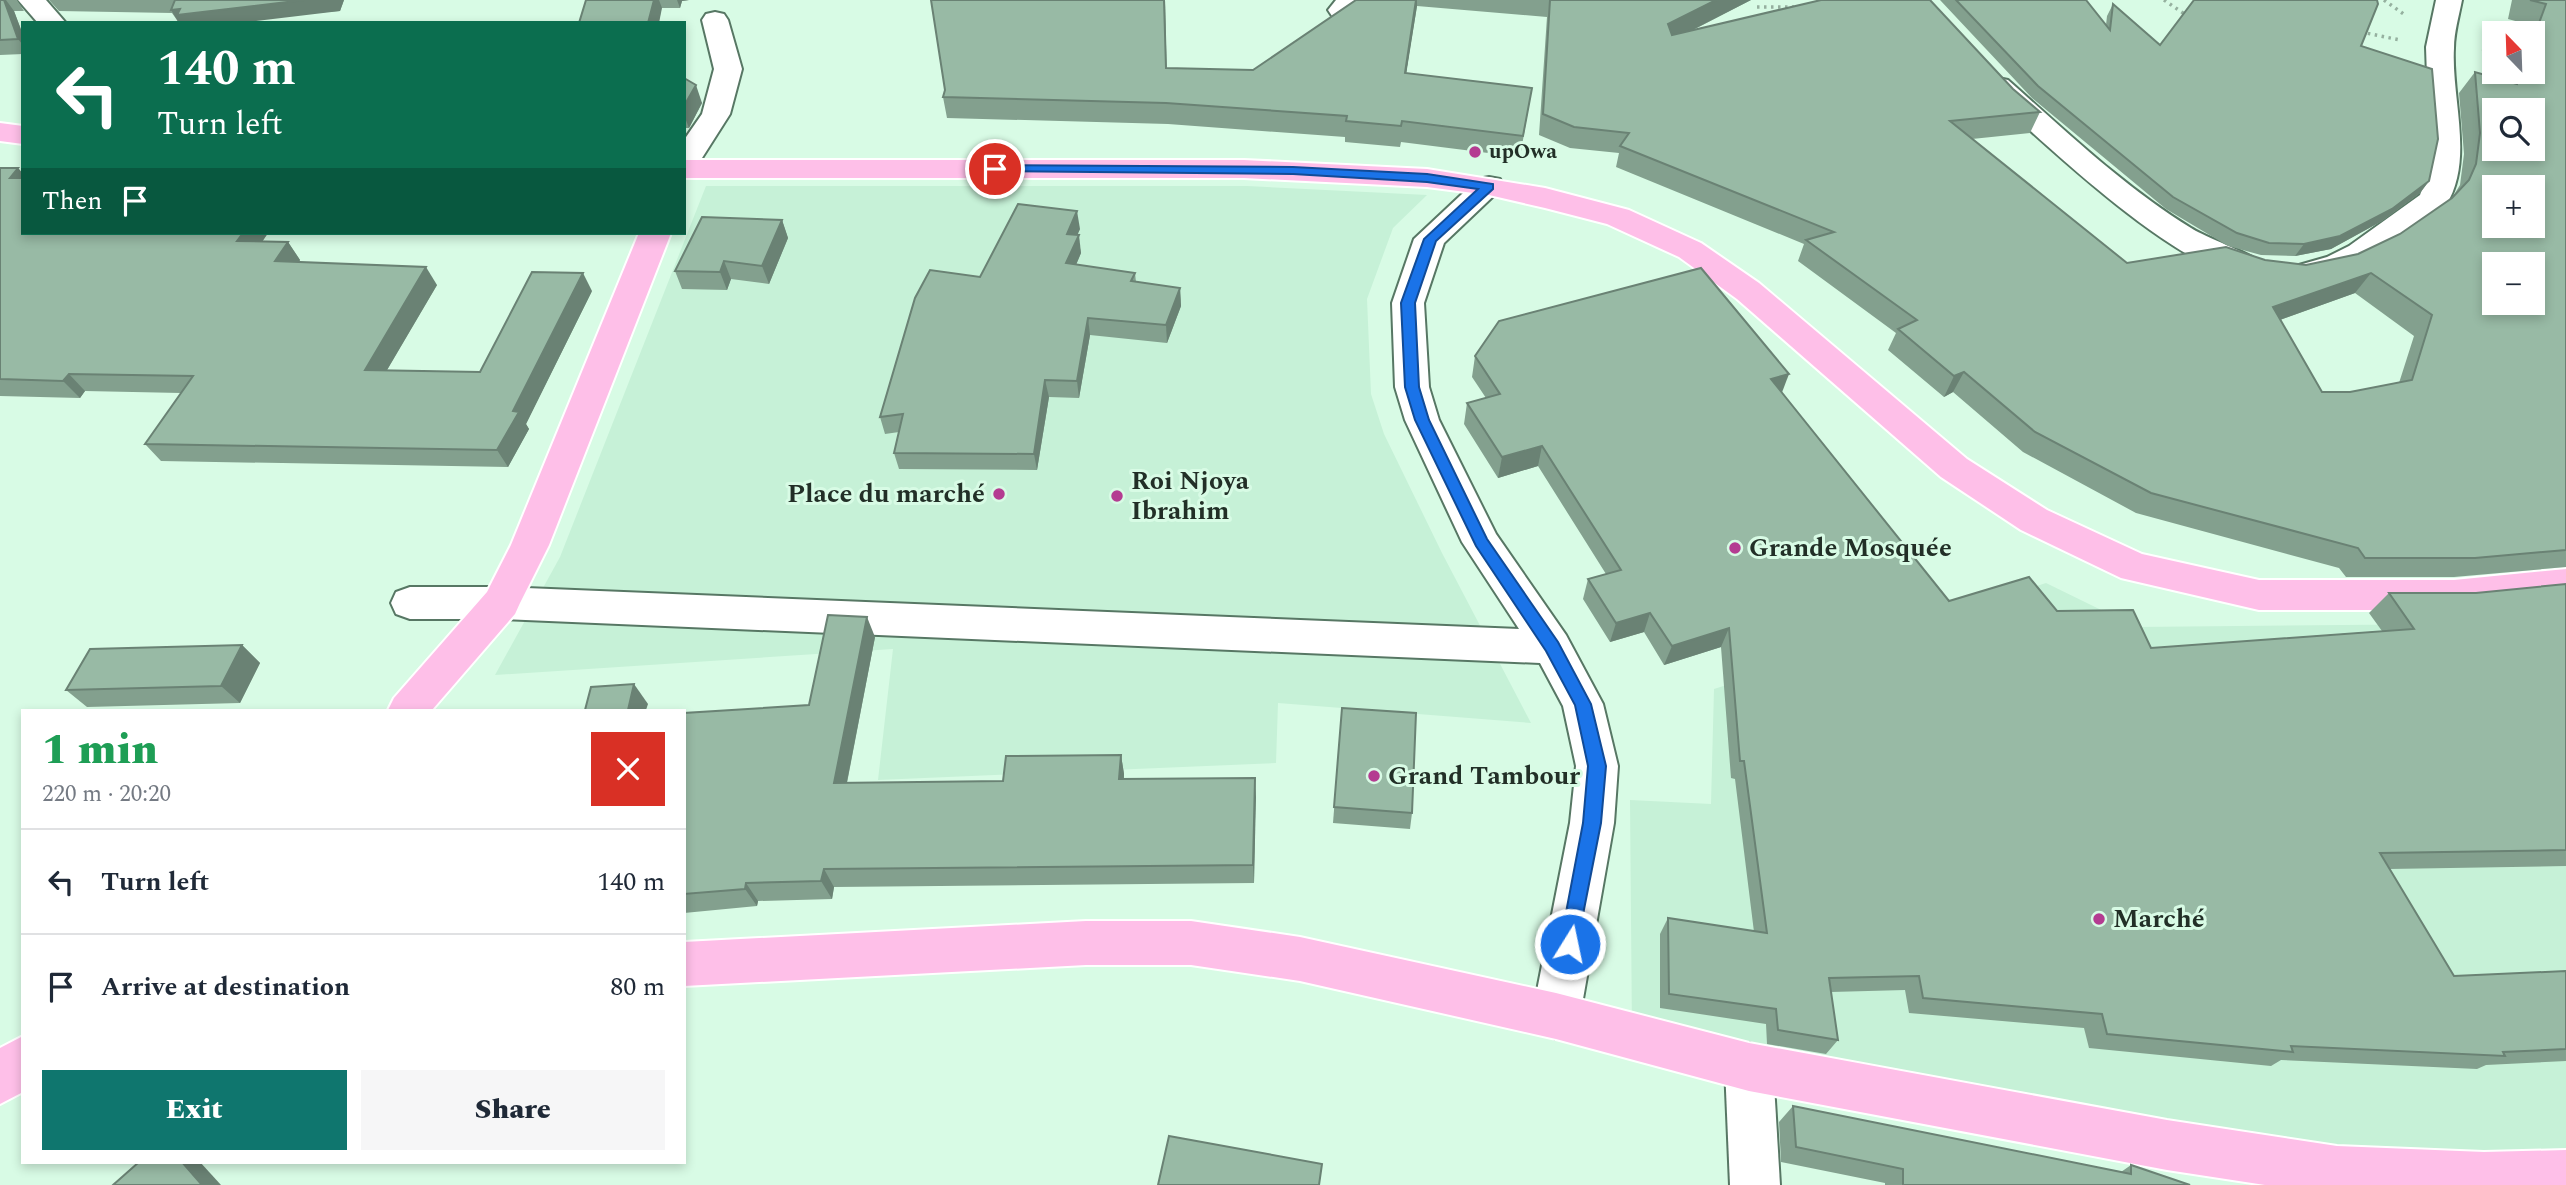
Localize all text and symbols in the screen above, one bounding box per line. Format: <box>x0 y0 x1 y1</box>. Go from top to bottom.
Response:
north arrow <box>2482 21 2544 84</box>
map controls <box>2482 21 2545 315</box>
text: 140 m <box>157 32 296 107</box>
icon: left <box>42 49 133 140</box>
button: search <box>2482 98 2545 161</box>
text: Turn left <box>157 100 283 149</box>
place label: upOwa <box>1489 136 1557 168</box>
pin <box>965 139 1025 199</box>
marker: upOwa <box>1467 144 1483 160</box>
icon: arrive <box>976 150 1014 188</box>
button: + <box>2482 175 2545 238</box>
text: Then <box>42 181 102 221</box>
icon: arrive <box>116 182 154 220</box>
button: − <box>2482 252 2545 315</box>
place label: Roi Njoya Ibrahim <box>1131 461 1250 531</box>
place label: Place du marché <box>787 474 985 514</box>
marker: Place du marché <box>991 486 1007 502</box>
marker: Roi Njoya Ibrahim <box>1109 488 1125 504</box>
place label: Grande Mosquée <box>1749 528 1952 568</box>
marker: Grande Mosquée <box>1727 540 1743 556</box>
text: 1 min <box>42 719 158 782</box>
button: close <box>591 732 665 806</box>
place label: Grand Tambour <box>1388 756 1581 796</box>
marker: Grand Tambour <box>1366 768 1382 784</box>
text: 220 m · 20:20 <box>42 777 171 812</box>
text: Turn left <box>101 862 209 902</box>
text: 140 m <box>597 862 665 902</box>
icon: left <box>42 863 80 901</box>
place label: Marché <box>2113 899 2205 939</box>
position arrow <box>1533 907 1607 981</box>
marker: Marché <box>2091 911 2107 927</box>
text: Arrive at destination <box>101 967 350 1007</box>
text: 80 m <box>610 967 665 1007</box>
icon: arrive <box>42 968 80 1006</box>
button: Exit <box>42 1070 347 1150</box>
button: Share <box>361 1070 665 1150</box>

